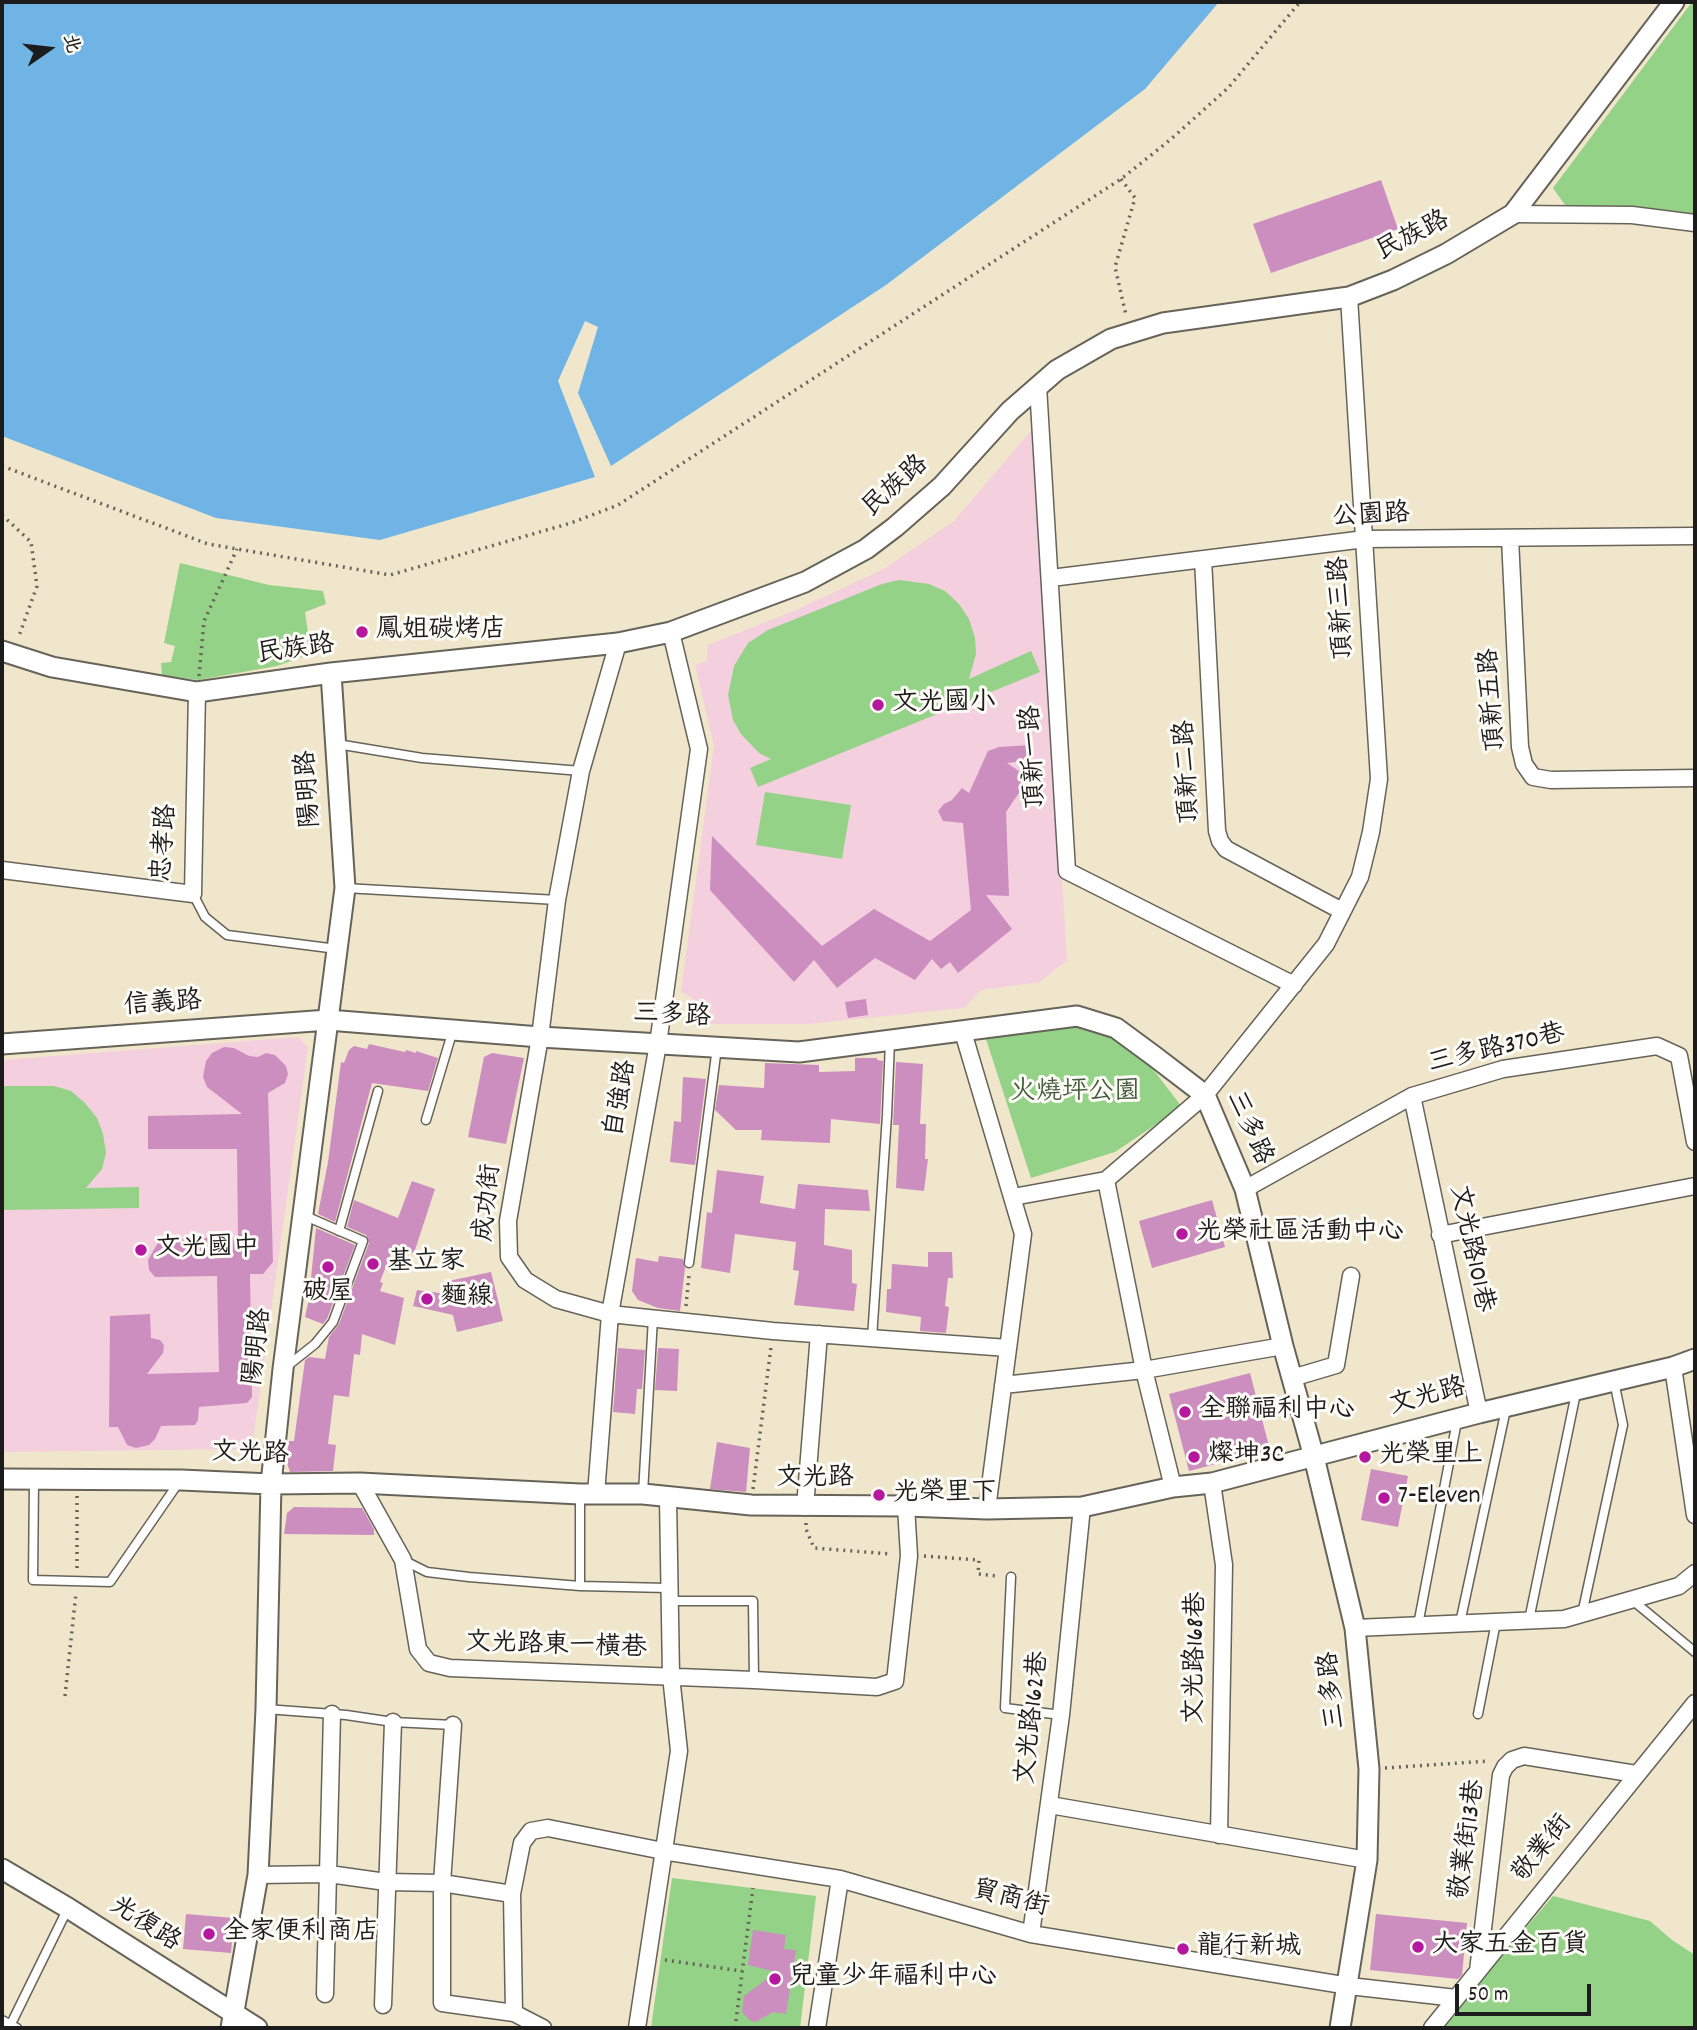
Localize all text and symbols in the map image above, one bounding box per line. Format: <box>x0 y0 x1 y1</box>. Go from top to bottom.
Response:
north arrow <box>14 14 84 84</box>
text: 北 <box>54 31 85 56</box>
street label: 民族路 <box>1372 206 1456 270</box>
street label: 民族路 <box>858 450 936 526</box>
street label: 公園路 <box>1331 500 1411 536</box>
street label: 頂新三路 <box>1326 555 1362 661</box>
place label: 鳳姐碳烤店 <box>376 616 506 648</box>
marker: 鳳姐碳烤店 <box>354 624 370 640</box>
street label: 民族路 <box>255 631 337 673</box>
street label: 頂新五路 <box>1476 647 1514 753</box>
place label: 文光國小 <box>892 689 996 721</box>
marker: 文光國小 <box>870 697 886 713</box>
street label: 頂新一路 <box>1018 704 1054 810</box>
street label: 頂新二路 <box>1172 719 1208 825</box>
street label: 陽明路 <box>293 749 329 829</box>
street label: 忠孝路 <box>149 803 185 883</box>
street label: 信義路 <box>123 988 203 1024</box>
street label: 三多路 <box>632 1000 712 1036</box>
street label: 三多路370巷 <box>1425 1020 1569 1082</box>
street label: 自強路 <box>601 1058 645 1140</box>
park label: 火燒坪公園 <box>1010 1078 1140 1110</box>
street label: 三多路 <box>1217 1087 1277 1171</box>
street label: 成功街 <box>470 1163 510 1243</box>
street label: 文光路101巷 <box>1440 1182 1498 1316</box>
place label: 光榮社區活動中心 <box>1196 1218 1404 1250</box>
marker: 光榮社區活動中心 <box>1174 1226 1190 1242</box>
place label: 文光國中 <box>155 1234 259 1266</box>
marker: 文光國中 <box>133 1242 149 1258</box>
place label: 基立家 <box>387 1248 465 1280</box>
marker: 基立家 <box>365 1256 381 1272</box>
marker: 破屋 <box>320 1259 336 1275</box>
place label: 破屋 <box>302 1278 354 1310</box>
place label: 麵線 <box>441 1283 493 1315</box>
marker: 麵線 <box>419 1291 435 1307</box>
street label: 陽明路 <box>240 1306 280 1388</box>
street label: 文光路 <box>1386 1374 1470 1424</box>
place label: 全聯福利中心 <box>1199 1396 1355 1428</box>
marker: 全聯福利中心 <box>1177 1404 1193 1420</box>
street label: 文光路 <box>210 1439 290 1473</box>
place label: 燦坤3C <box>1208 1441 1284 1473</box>
place label: 光榮里上 <box>1379 1441 1483 1473</box>
marker: 燦坤3C <box>1186 1449 1202 1465</box>
marker: 光榮里上 <box>1357 1449 1373 1465</box>
street label: 文光路 <box>776 1464 854 1496</box>
place label: 光榮里下 <box>893 1479 997 1511</box>
place label: 7-Eleven <box>1398 1482 1481 1514</box>
marker: 光榮里下 <box>871 1487 887 1503</box>
marker: 7-Eleven <box>1376 1490 1392 1506</box>
street label: 文光路168巷 <box>1181 1591 1215 1725</box>
street label: 文光路東一橫巷 <box>465 1629 647 1667</box>
street label: 文光路162巷 <box>1012 1650 1058 1786</box>
street label: 三多路 <box>1315 1650 1355 1730</box>
street label: 敬業街13巷 <box>1446 1778 1494 1902</box>
street label: 敬業街 <box>1507 1810 1581 1890</box>
street label: 貿商街 <box>968 1876 1052 1926</box>
street label: 光復路 <box>103 1892 185 1960</box>
place label: 全家便利商店 <box>223 1918 379 1950</box>
marker: 全家便利商店 <box>201 1926 217 1942</box>
place label: 大家五金百貨 <box>1432 1931 1588 1963</box>
place label: 龍行新城 <box>1197 1933 1301 1965</box>
marker: 大家五金百貨 <box>1410 1939 1426 1955</box>
marker: 龍行新城 <box>1175 1941 1191 1957</box>
place label: 兒童少年福利中心 <box>789 1963 997 1995</box>
scale bar <box>1459 1970 1596 2014</box>
marker: 兒童少年福利中心 <box>767 1971 783 1987</box>
text: 50 m <box>1468 1981 1508 2011</box>

